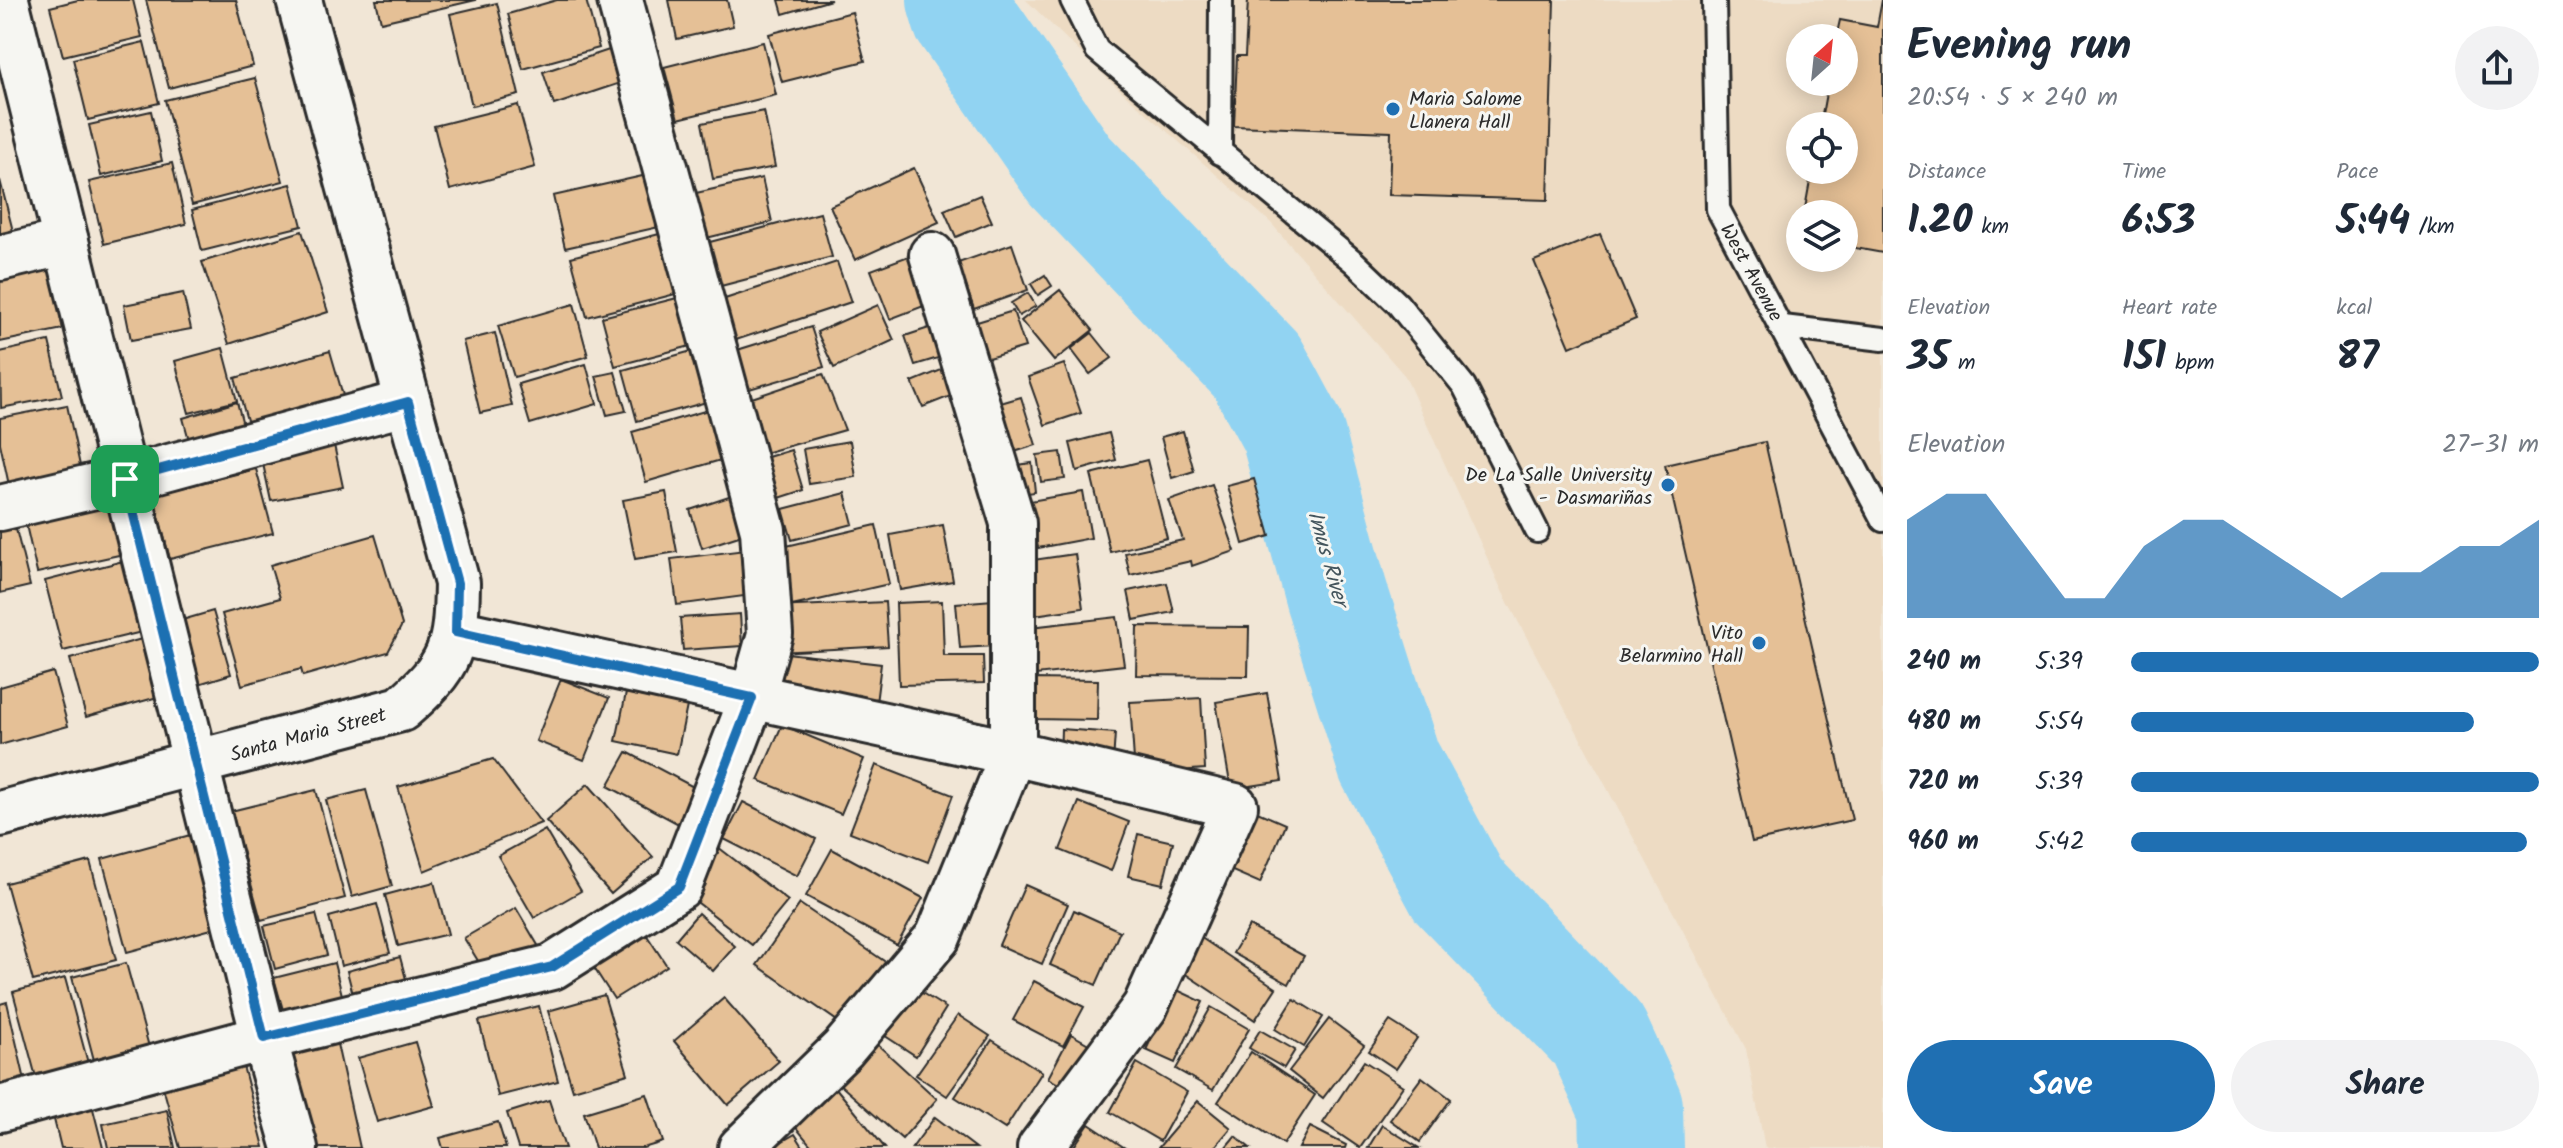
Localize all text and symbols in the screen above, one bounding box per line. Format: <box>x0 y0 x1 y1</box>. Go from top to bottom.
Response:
text: Evening run <box>1907 12 2131 82</box>
north arrow <box>1786 24 1858 96</box>
map controls <box>1786 24 1858 272</box>
button: share <box>2455 26 2539 110</box>
text: 20:54 · 5 × 240 m <box>1907 77 2118 119</box>
place label: Maria Salome Llanera Hall <box>1409 84 1522 139</box>
marker: Maria Salome Llanera Hall <box>1384 100 1402 118</box>
button: locate <box>1786 112 1858 184</box>
text: Distance <box>1907 155 1986 190</box>
text: Time <box>2122 155 2166 190</box>
text: Pace <box>2336 155 2378 190</box>
text: 1.20 <box>1907 190 1972 254</box>
text: 6:53 <box>2122 190 2195 254</box>
text: 5:44 <box>2336 190 2410 254</box>
button: layers <box>1786 200 1858 272</box>
text: km <box>1972 210 2009 245</box>
text: /km <box>2410 210 2454 245</box>
street label: West Avenue <box>1710 218 1790 328</box>
text: Elevation <box>1907 291 1990 326</box>
text: Heart rate <box>2122 291 2217 326</box>
text: kcal <box>2336 291 2372 326</box>
text: 35 <box>1907 326 1949 390</box>
text: 151 <box>2122 326 2166 390</box>
text: 87 <box>2336 326 2379 390</box>
text: m <box>1949 346 1975 381</box>
text: bpm <box>2166 346 2214 381</box>
text: Elevation <box>1907 424 2005 466</box>
text: 27–31 m <box>2442 424 2539 466</box>
pin <box>91 445 159 513</box>
icon: arrive <box>103 457 147 501</box>
place label: De La Salle University - Dasmariñas <box>1465 460 1653 515</box>
marker: De La Salle University - Dasmariñas <box>1659 476 1677 494</box>
water label: Imus River <box>1296 507 1358 615</box>
place label: Vito Belarmino Hall <box>1619 618 1743 673</box>
marker: Vito Belarmino Hall <box>1750 634 1768 652</box>
text: 240 m <box>1907 641 1981 683</box>
text: 5:39 <box>2035 641 2083 683</box>
street label: Santa Maria Street <box>227 700 390 772</box>
text: 480 m <box>1907 701 1981 743</box>
text: 5:54 <box>2035 701 2084 743</box>
text: 720 m <box>1907 761 1979 803</box>
text: 5:39 <box>2035 761 2083 803</box>
text: 960 m <box>1907 821 1979 863</box>
text: 5:42 <box>2035 821 2085 863</box>
button: Save <box>1907 1040 2215 1132</box>
button: Share <box>2231 1040 2539 1132</box>

